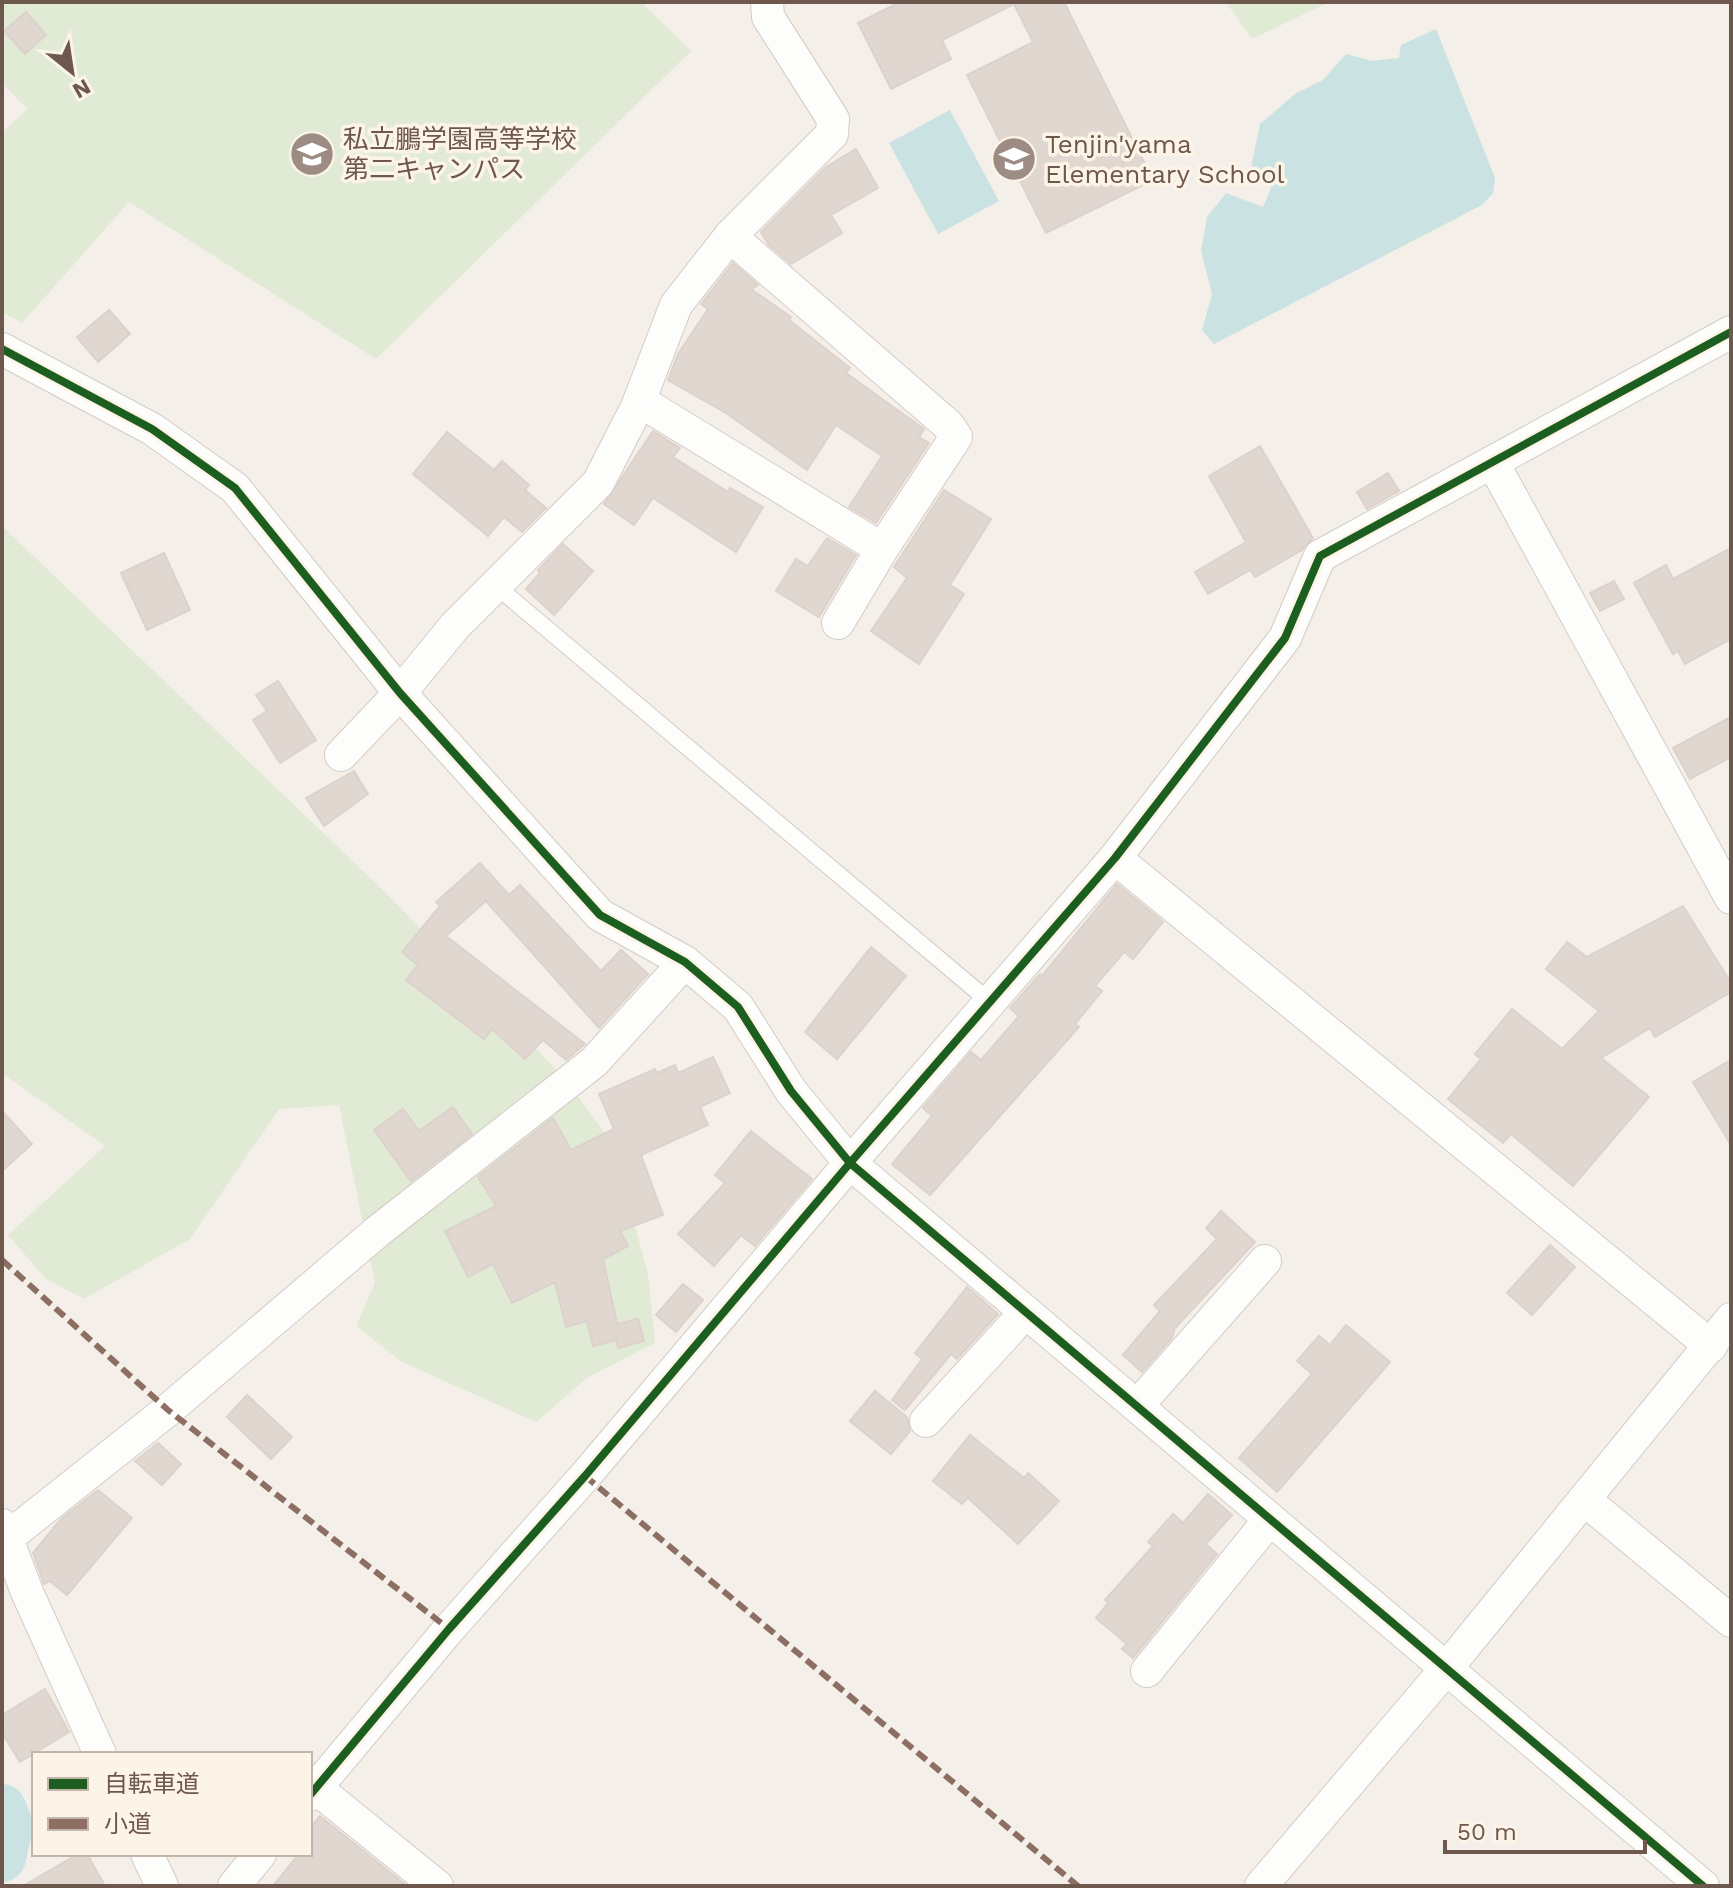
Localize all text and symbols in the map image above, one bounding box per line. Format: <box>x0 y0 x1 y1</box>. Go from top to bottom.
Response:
north arrow <box>32 32 112 112</box>
text: N <box>68 74 95 104</box>
place label: 私立鵬学園高等学校 第二キャンパス <box>343 124 577 184</box>
place label: Tenjin'yama Elementary School <box>1045 129 1285 189</box>
school or university icon: 私立鵬学園高等学校 第二キャンパス <box>288 130 336 178</box>
school or university icon: Tenjin'yama Elementary School <box>990 135 1038 183</box>
legend <box>32 1752 312 1856</box>
text: 自転車道 <box>104 1770 200 1798</box>
scale bar <box>1445 1804 1645 1854</box>
text: 小道 <box>104 1810 152 1838</box>
text: 50 m <box>1457 1818 1517 1846</box>

